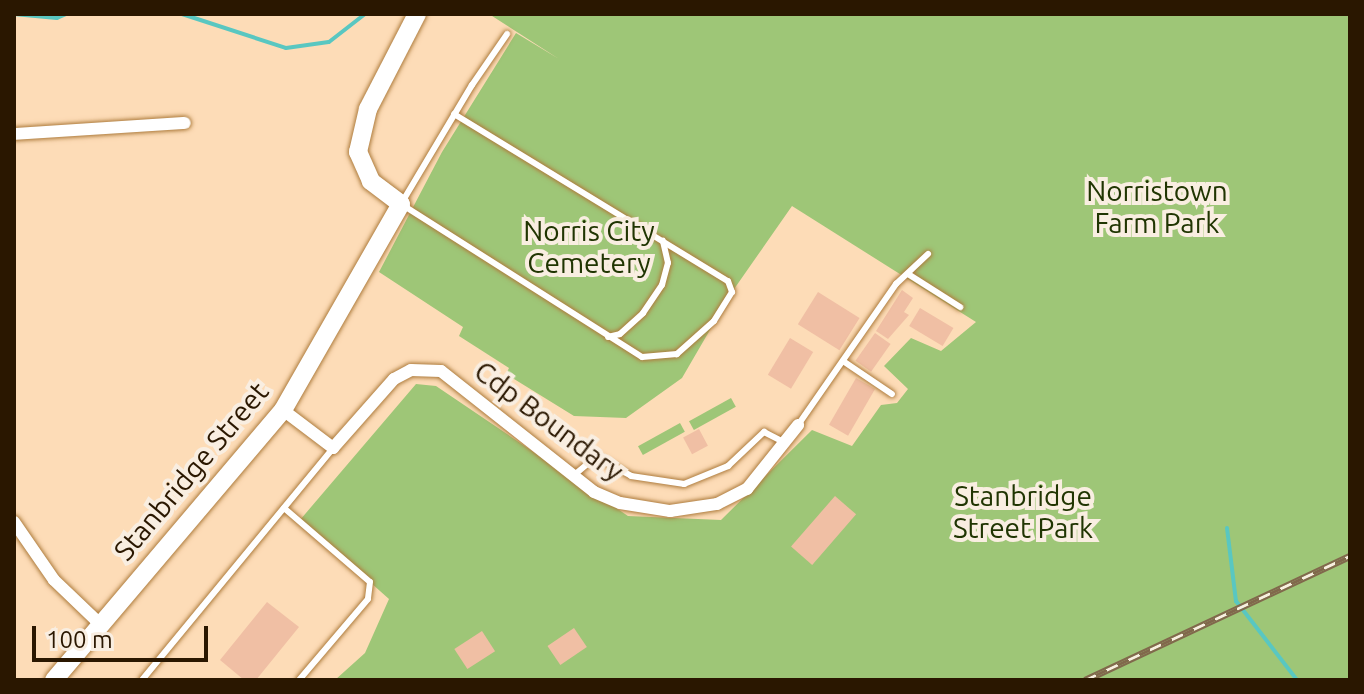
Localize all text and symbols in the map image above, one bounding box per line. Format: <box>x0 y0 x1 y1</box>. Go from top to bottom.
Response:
park label: Norristown Farm Park <box>1086 174 1228 240</box>
park label: Norris City Cemetery <box>523 214 655 280</box>
street label: Cdp Boundary <box>468 354 630 488</box>
street label: Stanbridge Street <box>107 375 275 567</box>
park label: Stanbridge Street Park <box>953 479 1093 545</box>
scale bar <box>36 610 212 660</box>
text: 100 m <box>46 626 113 653</box>

